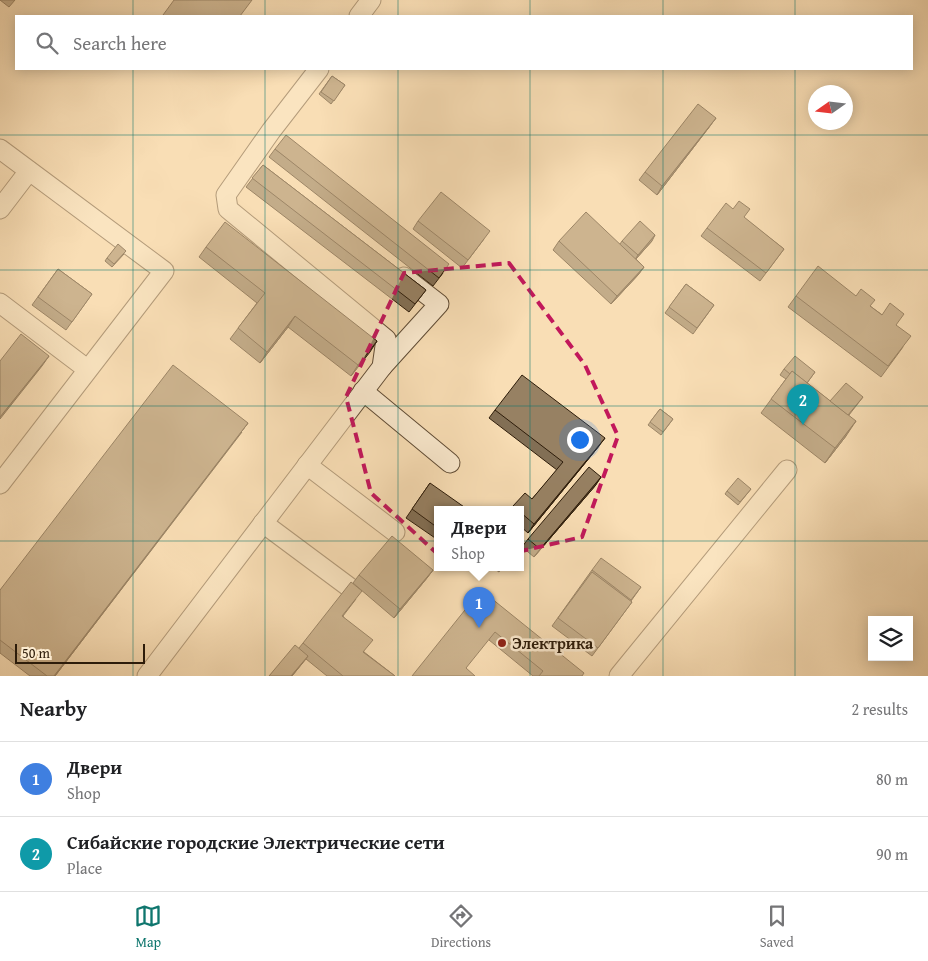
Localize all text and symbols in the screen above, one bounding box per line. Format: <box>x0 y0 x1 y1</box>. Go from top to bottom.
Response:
search box <box>15 15 913 70</box>
icon: search <box>33 29 61 57</box>
text: Search here <box>73 29 167 57</box>
north arrow <box>808 85 853 130</box>
pin: 2 <box>787 384 819 425</box>
your location <box>567 427 593 453</box>
popup <box>434 506 524 571</box>
text: Двери <box>451 513 507 541</box>
text: Shop <box>451 541 485 565</box>
pin: 1 <box>463 587 495 628</box>
map controls <box>868 616 913 661</box>
button: layers <box>868 616 913 661</box>
place label: Электрика <box>512 631 594 655</box>
marker: Электрика <box>496 637 508 649</box>
scale bar <box>15 641 145 664</box>
text: 50 m <box>22 643 50 663</box>
text: Nearby <box>20 693 87 724</box>
text: 2 results <box>851 697 908 721</box>
text: Двери <box>67 753 122 781</box>
text: 1 <box>32 767 40 791</box>
text: 80 m <box>876 767 908 791</box>
text: Shop <box>67 781 101 805</box>
text: Сибайские городские Электрические сети <box>67 828 445 856</box>
text: 2 <box>32 842 40 866</box>
text: 90 m <box>876 842 908 866</box>
text: Place <box>67 856 102 880</box>
tab: Map <box>134 902 162 952</box>
tab: Directions <box>431 902 491 952</box>
tab: Saved <box>760 902 794 952</box>

